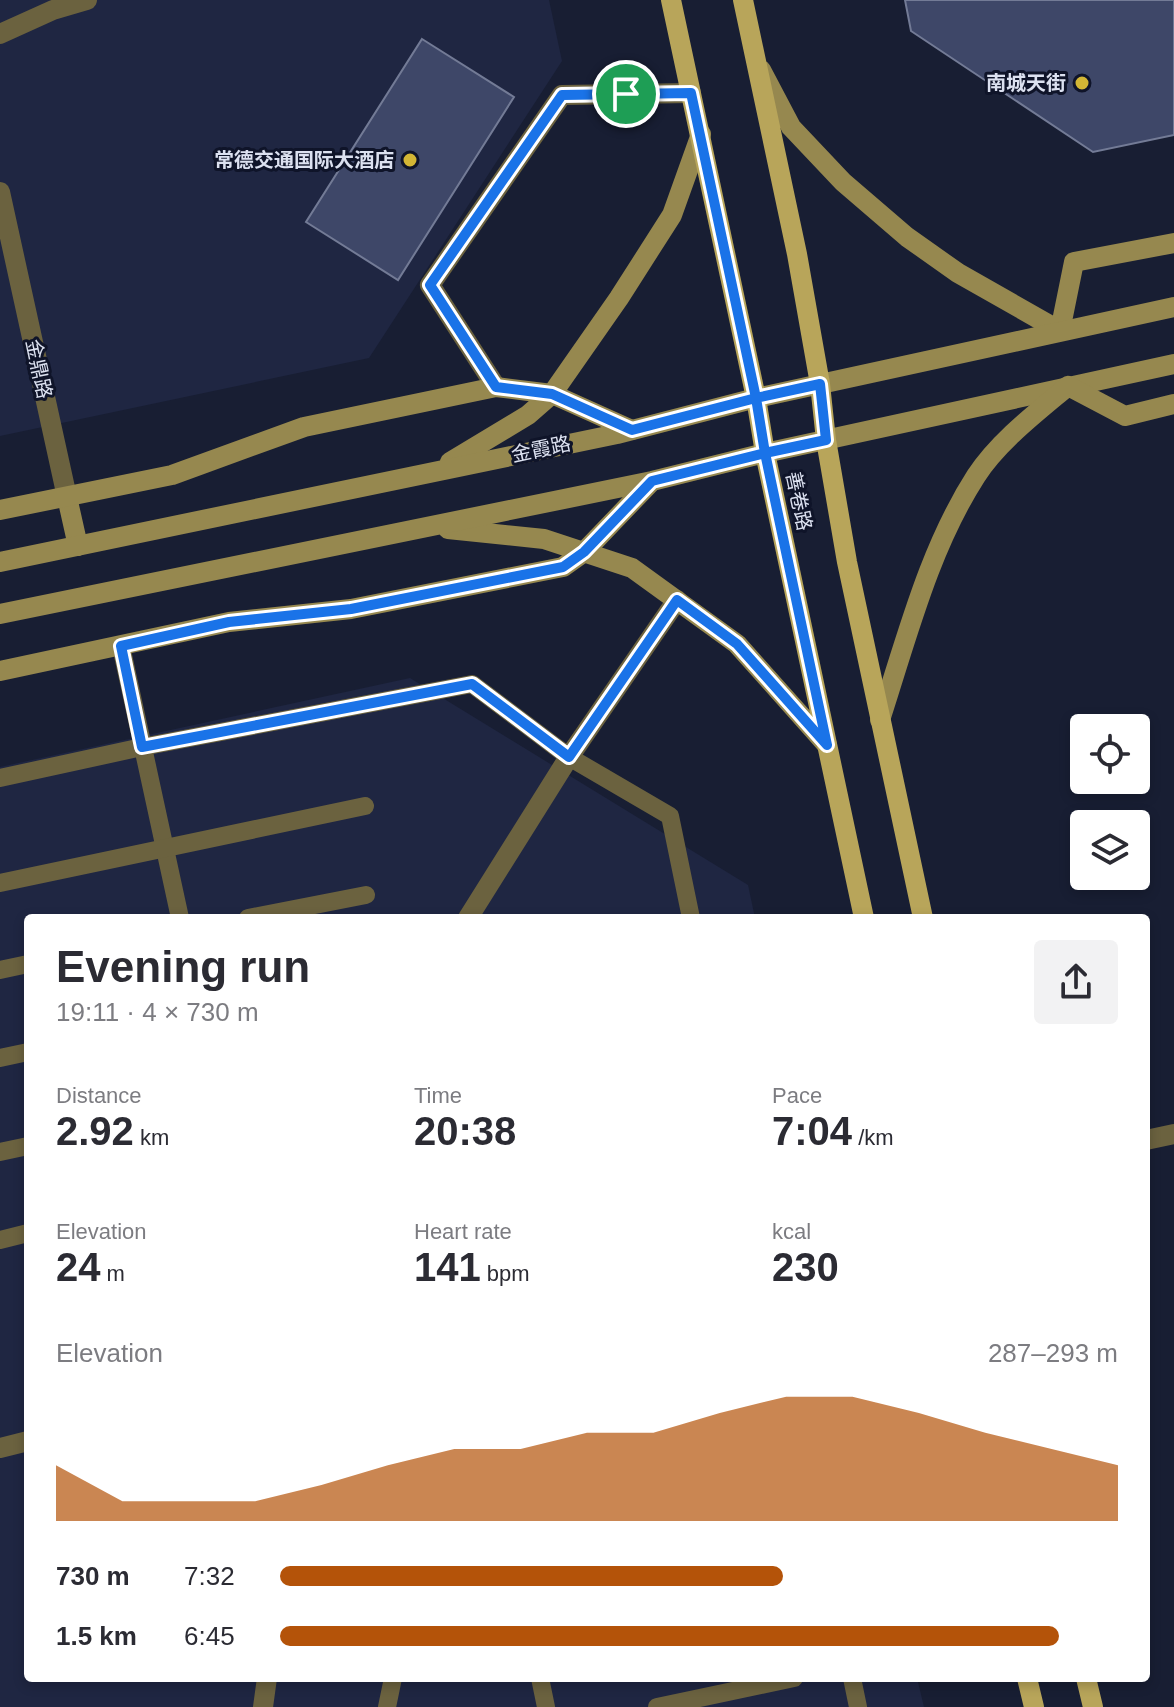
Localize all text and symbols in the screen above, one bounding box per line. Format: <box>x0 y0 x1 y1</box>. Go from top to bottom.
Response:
pin <box>592 60 660 128</box>
icon: arrive <box>604 72 648 116</box>
place label: 南城天街 <box>986 72 1066 94</box>
marker: 南城天街 <box>1073 74 1091 92</box>
place label: 常德交通国际大酒店 <box>214 149 394 171</box>
marker: 常德交通国际大酒店 <box>401 151 419 169</box>
street label: 金鼎路 <box>22 337 56 401</box>
street label: 金霞路 <box>509 432 573 466</box>
street label: 善卷路 <box>782 469 816 533</box>
map controls <box>1070 714 1150 890</box>
button: locate <box>1070 714 1150 794</box>
button: layers <box>1070 810 1150 890</box>
button: share <box>1034 940 1118 1024</box>
text: Evening run <box>56 942 310 991</box>
text: 19:11 · 4 × 730 m <box>56 997 259 1027</box>
text: Distance <box>56 1083 142 1108</box>
text: Time <box>414 1083 462 1108</box>
text: Pace <box>772 1083 822 1108</box>
text: 2.92 <box>56 1109 134 1153</box>
text: 20:38 <box>414 1109 516 1153</box>
text: 7:04 <box>772 1109 852 1153</box>
text: km <box>134 1125 169 1150</box>
text: /km <box>852 1125 894 1150</box>
text: Elevation <box>56 1219 147 1244</box>
text: Heart rate <box>414 1219 512 1244</box>
text: kcal <box>772 1219 811 1244</box>
text: 24 <box>56 1245 101 1289</box>
text: 141 <box>414 1245 481 1289</box>
text: 230 <box>772 1245 839 1289</box>
text: m <box>101 1261 125 1286</box>
text: bpm <box>481 1261 530 1286</box>
text: Elevation <box>56 1338 163 1368</box>
text: 287–293 m <box>988 1338 1118 1368</box>
text: 730 m <box>56 1561 130 1591</box>
text: 7:32 <box>184 1561 235 1591</box>
text: 1.5 km <box>56 1621 137 1651</box>
text: 6:45 <box>184 1621 235 1651</box>

